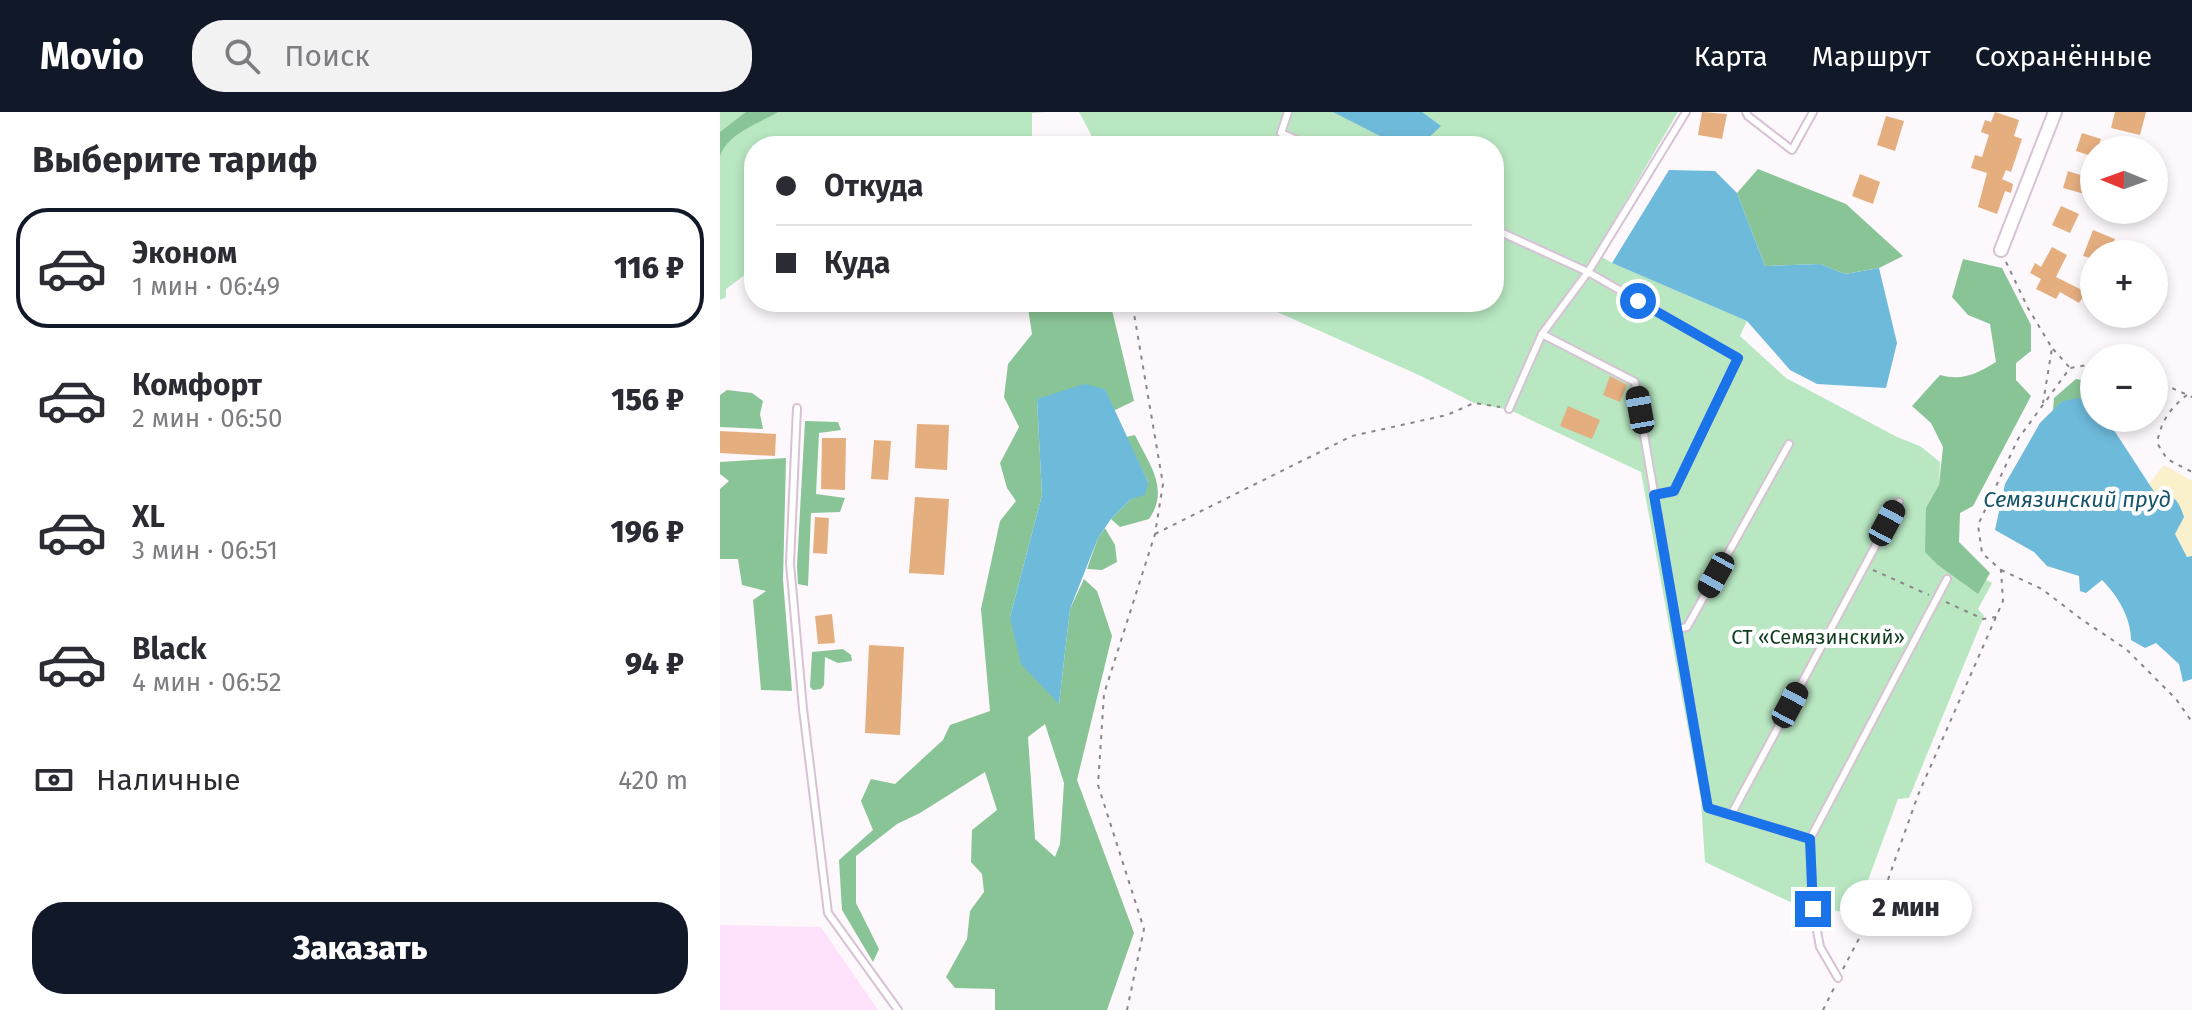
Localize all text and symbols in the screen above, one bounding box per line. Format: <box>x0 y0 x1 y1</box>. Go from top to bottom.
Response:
search box <box>192 20 752 92</box>
text: Movio <box>40 33 144 79</box>
icon: search <box>220 34 264 78</box>
text: Поиск <box>284 38 370 74</box>
text: Карта <box>1694 40 1768 73</box>
text: Маршрут <box>1812 40 1931 73</box>
text: Сохранённые <box>1975 40 2152 73</box>
north arrow <box>2080 136 2168 224</box>
map controls <box>2080 136 2168 432</box>
text: Выберите тариф <box>32 138 318 182</box>
text: Откуда <box>824 168 923 204</box>
icon: car <box>36 232 108 304</box>
text: Эконом <box>132 235 237 271</box>
button: + <box>2080 240 2168 328</box>
text: Куда <box>824 245 890 281</box>
text: 116 ₽ <box>614 250 684 286</box>
text: 1 мин · 06:49 <box>132 271 280 302</box>
route start <box>1620 283 1656 319</box>
button: − <box>2080 344 2168 432</box>
icon: car <box>36 364 108 436</box>
text: Комфорт <box>132 367 262 403</box>
text: 156 ₽ <box>611 382 684 418</box>
car <box>1624 384 1656 436</box>
text: 2 мин · 06:50 <box>132 403 283 434</box>
water label: Семязинский пруд <box>1983 486 2171 513</box>
icon: car <box>36 496 108 568</box>
car <box>1865 496 1909 550</box>
text: XL <box>132 499 165 535</box>
text: 196 ₽ <box>610 514 684 550</box>
text: 3 мин · 06:51 <box>132 535 278 566</box>
car <box>1694 548 1738 602</box>
park label: СТ «Семязинский» <box>1731 625 1905 649</box>
icon: car <box>36 628 108 700</box>
text: Black <box>132 631 207 667</box>
text: 94 ₽ <box>625 646 684 682</box>
text: 4 мин · 06:52 <box>132 667 282 698</box>
car <box>1768 678 1812 732</box>
icon: cash <box>32 758 76 802</box>
text: Наличные <box>96 762 241 798</box>
text: 420 m <box>618 765 688 796</box>
callout: 2 мин <box>1841 881 1973 937</box>
route end <box>1795 891 1831 927</box>
text: 2 мин <box>1872 892 1940 923</box>
button: Заказать <box>32 902 688 994</box>

